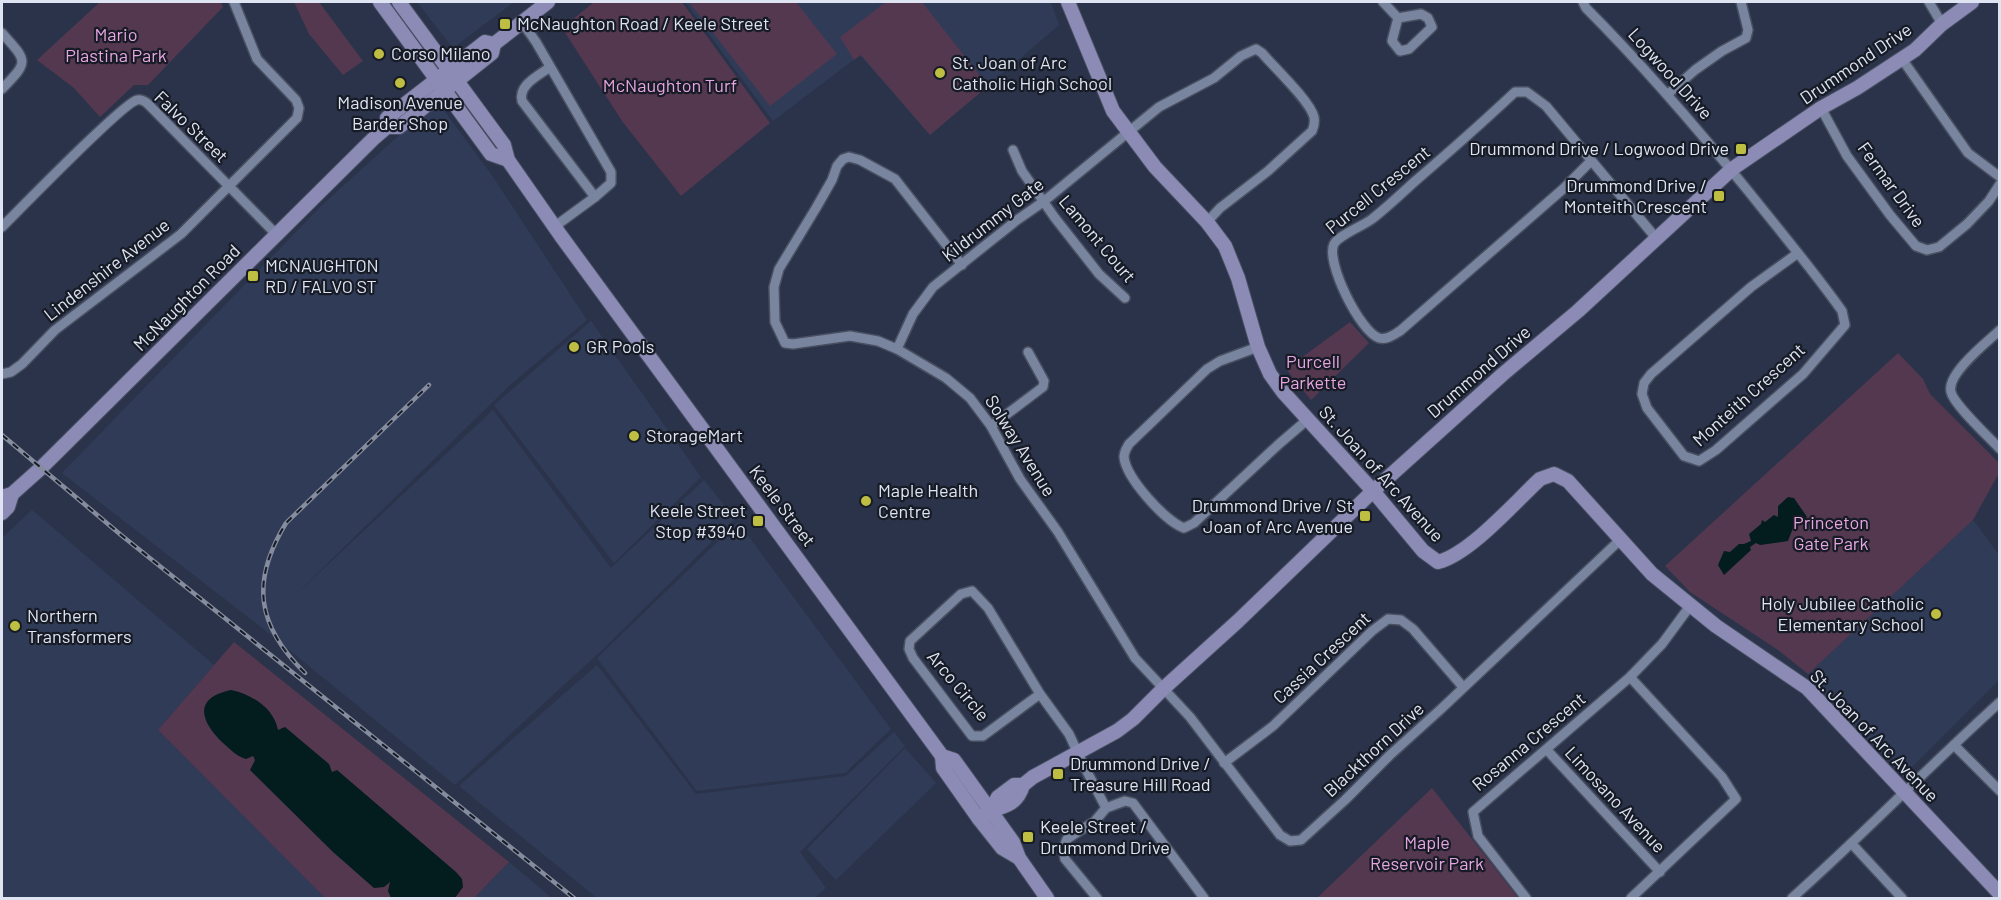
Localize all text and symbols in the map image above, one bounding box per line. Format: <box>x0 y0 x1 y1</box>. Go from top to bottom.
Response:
place label: McNaughton Road / Keele Street <box>517 12 770 34</box>
marker: McNaughton Road / Keele Street <box>498 17 512 31</box>
street label: Drummond Drive <box>1795 18 1915 109</box>
park label: Mario Plastina Park <box>65 23 167 66</box>
street label: Logwood Drive <box>1624 23 1718 124</box>
place label: Corso Milano <box>391 42 490 64</box>
marker: Corso Milano <box>372 47 386 61</box>
place label: St. Joan of Arc Catholic High School <box>952 51 1112 94</box>
marker: St. Joan of Arc Catholic High School <box>933 66 947 80</box>
park label: McNaughton Turf <box>603 74 737 96</box>
marker: Madison Avenue Barder Shop <box>393 76 407 90</box>
street label: Falvo Street <box>150 86 233 167</box>
place label: Madison Avenue Barder Shop <box>337 91 463 134</box>
place label: Drummond Drive / Logwood Drive <box>1469 137 1729 159</box>
street label: Fermar Drive <box>1854 137 1930 231</box>
street label: Purcell Crescent <box>1321 140 1434 238</box>
marker: Drummond Drive / Logwood Drive <box>1734 142 1748 156</box>
street label: Kildrummy Gate <box>937 173 1048 266</box>
place label: Drummond Drive / Monteith Crescent <box>1564 174 1707 217</box>
marker: Drummond Drive / Monteith Crescent <box>1712 189 1726 203</box>
street label: Lamont Court <box>1055 190 1141 287</box>
street label: Lindenshire Avenue <box>39 213 174 325</box>
street label: McNaughton Road <box>128 239 244 355</box>
place label: MCNAUGHTON RD / FALVO ST <box>265 254 379 297</box>
marker: MCNAUGHTON RD / FALVO ST <box>246 269 260 283</box>
street label: Drummond Drive <box>1422 320 1535 422</box>
place label: GR Pools <box>586 335 654 357</box>
street label: Monteith Crescent <box>1688 338 1809 450</box>
marker: GR Pools <box>567 340 581 354</box>
park label: Purcell Parkette <box>1280 350 1346 393</box>
street label: Solway Avenue <box>981 391 1061 500</box>
street label: St. Joan of Arc Avenue <box>1315 401 1449 546</box>
place label: StorageMart <box>646 424 743 446</box>
marker: StorageMart <box>627 429 641 443</box>
street label: Keele Street <box>745 460 821 551</box>
place label: Maple Health Centre <box>878 479 978 522</box>
marker: Maple Health Centre <box>859 494 873 508</box>
place label: Drummond Drive / St Joan of Arc Avenue <box>1192 494 1353 537</box>
place label: Keele Street Stop #3940 <box>650 499 746 542</box>
marker: Drummond Drive / St Joan of Arc Avenue <box>1358 509 1372 523</box>
park label: Princeton Gate Park <box>1793 511 1869 554</box>
marker: Keele Street Stop #3940 <box>751 514 765 528</box>
place label: Holy Jubilee Catholic Elementary School <box>1761 592 1924 635</box>
place label: Northern Transformers <box>27 604 132 647</box>
street label: Cassia Crescent <box>1268 607 1375 708</box>
marker: Holy Jubilee Catholic Elementary School <box>1929 607 1943 621</box>
marker: Northern Transformers <box>8 619 22 633</box>
street label: Arco Circle <box>923 646 995 725</box>
street label: St. Joan of Arc Avenue <box>1806 664 1944 806</box>
street label: Rosanna Crescent <box>1467 687 1590 795</box>
street label: Blackthorn Drive <box>1319 697 1428 801</box>
street label: Limosano Avenue <box>1561 742 1671 857</box>
place label: Drummond Drive / Treasure Hill Road <box>1070 752 1211 795</box>
marker: Drummond Drive / Treasure Hill Road <box>1051 767 1065 781</box>
place label: Keele Street / Drummond Drive <box>1040 815 1170 858</box>
marker: Keele Street / Drummond Drive <box>1021 830 1035 844</box>
park label: Maple Reservoir Park <box>1370 831 1484 874</box>

